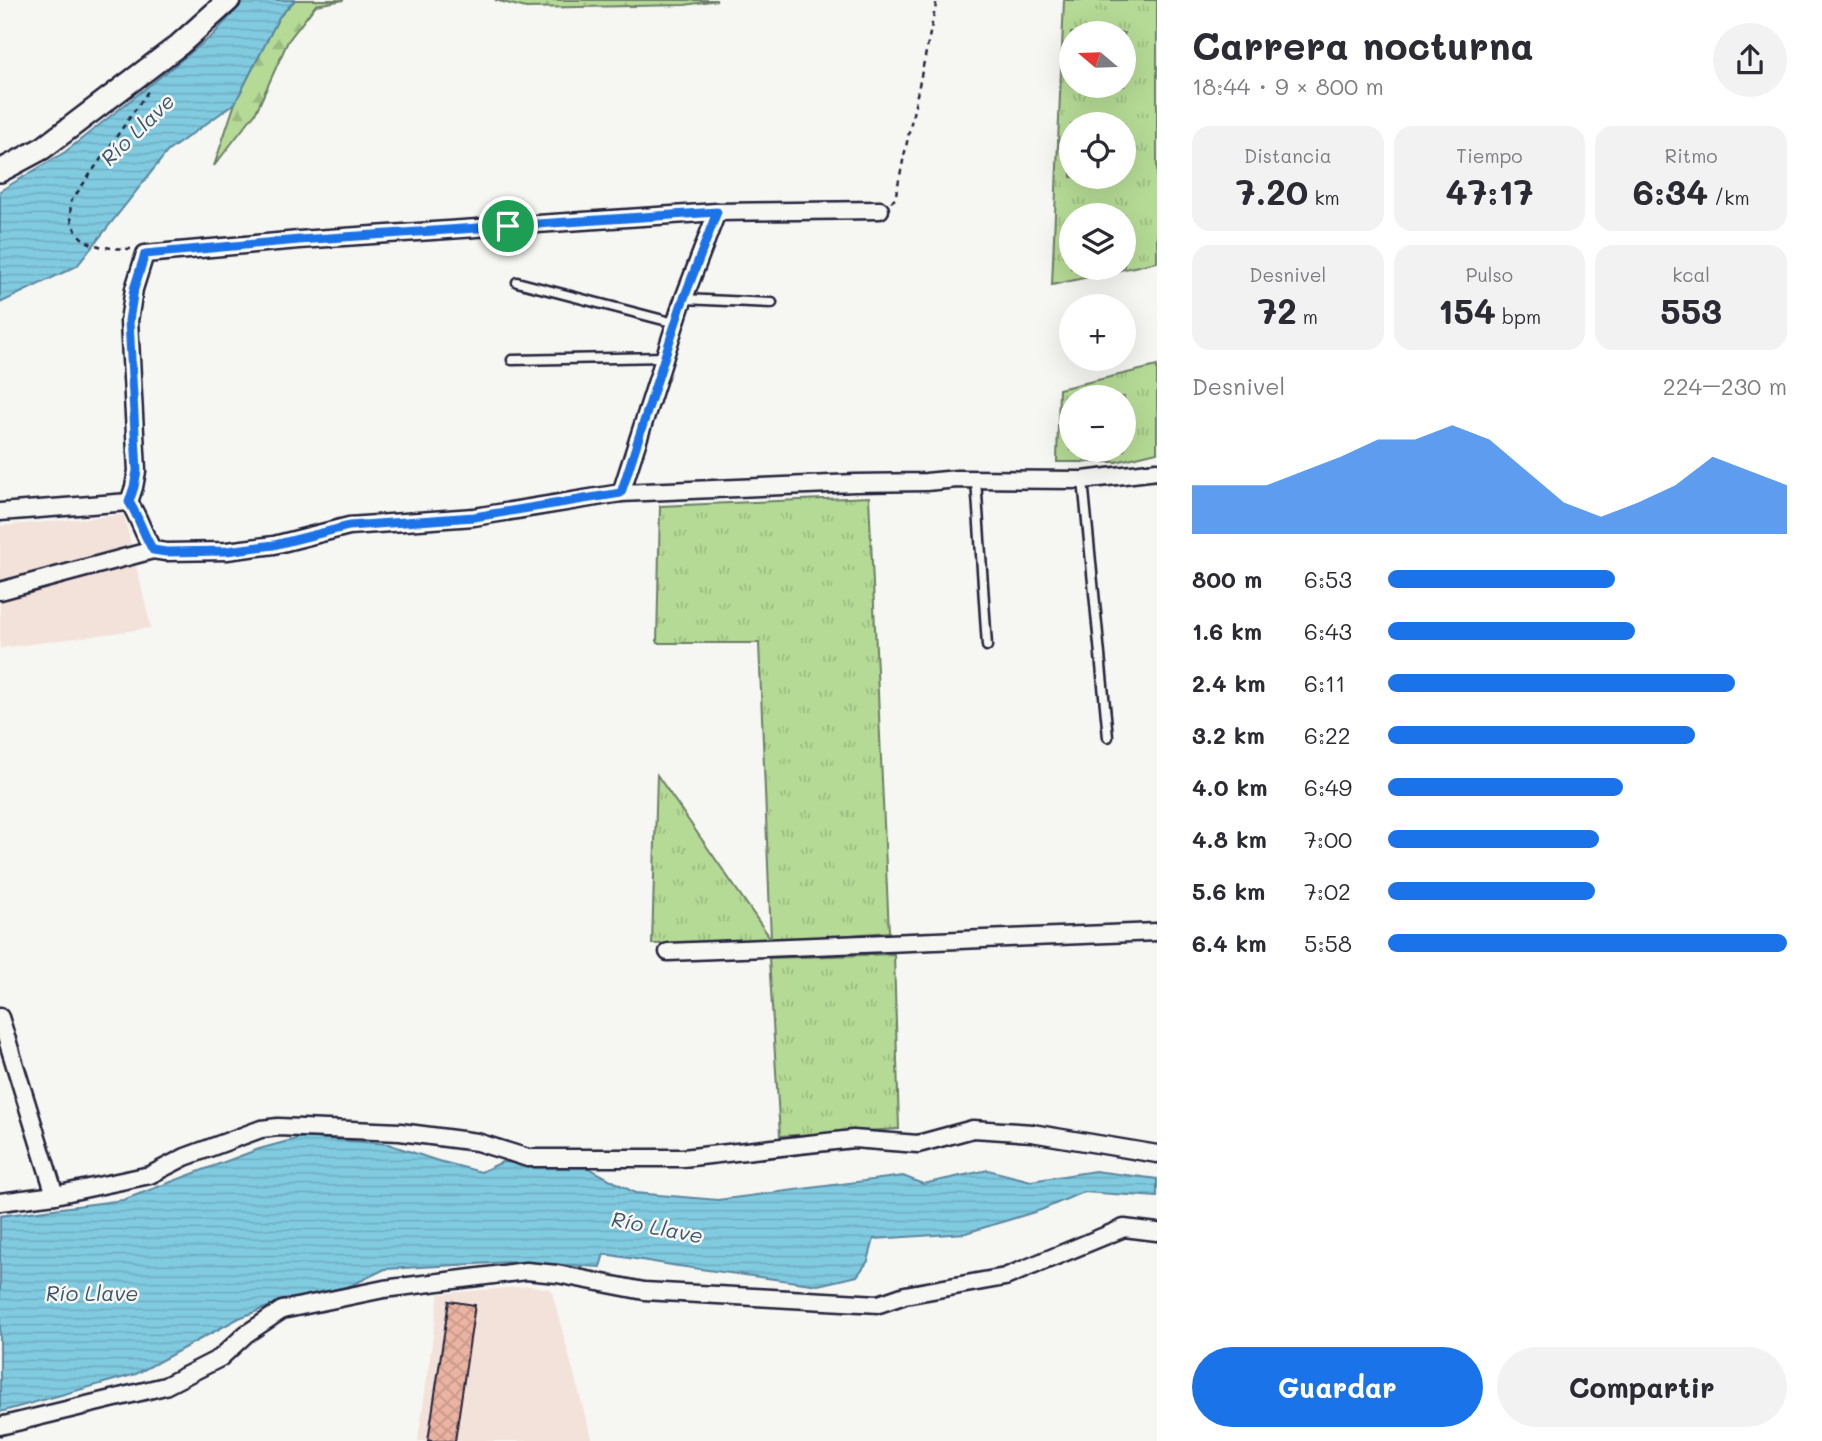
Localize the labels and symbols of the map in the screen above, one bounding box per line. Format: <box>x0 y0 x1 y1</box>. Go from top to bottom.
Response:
north arrow <box>1059 21 1136 98</box>
water label: Río Llave <box>94 87 180 171</box>
pin <box>478 196 538 256</box>
water label: Río Llave <box>609 1204 705 1249</box>
water label: Río Llave <box>46 1279 138 1306</box>

